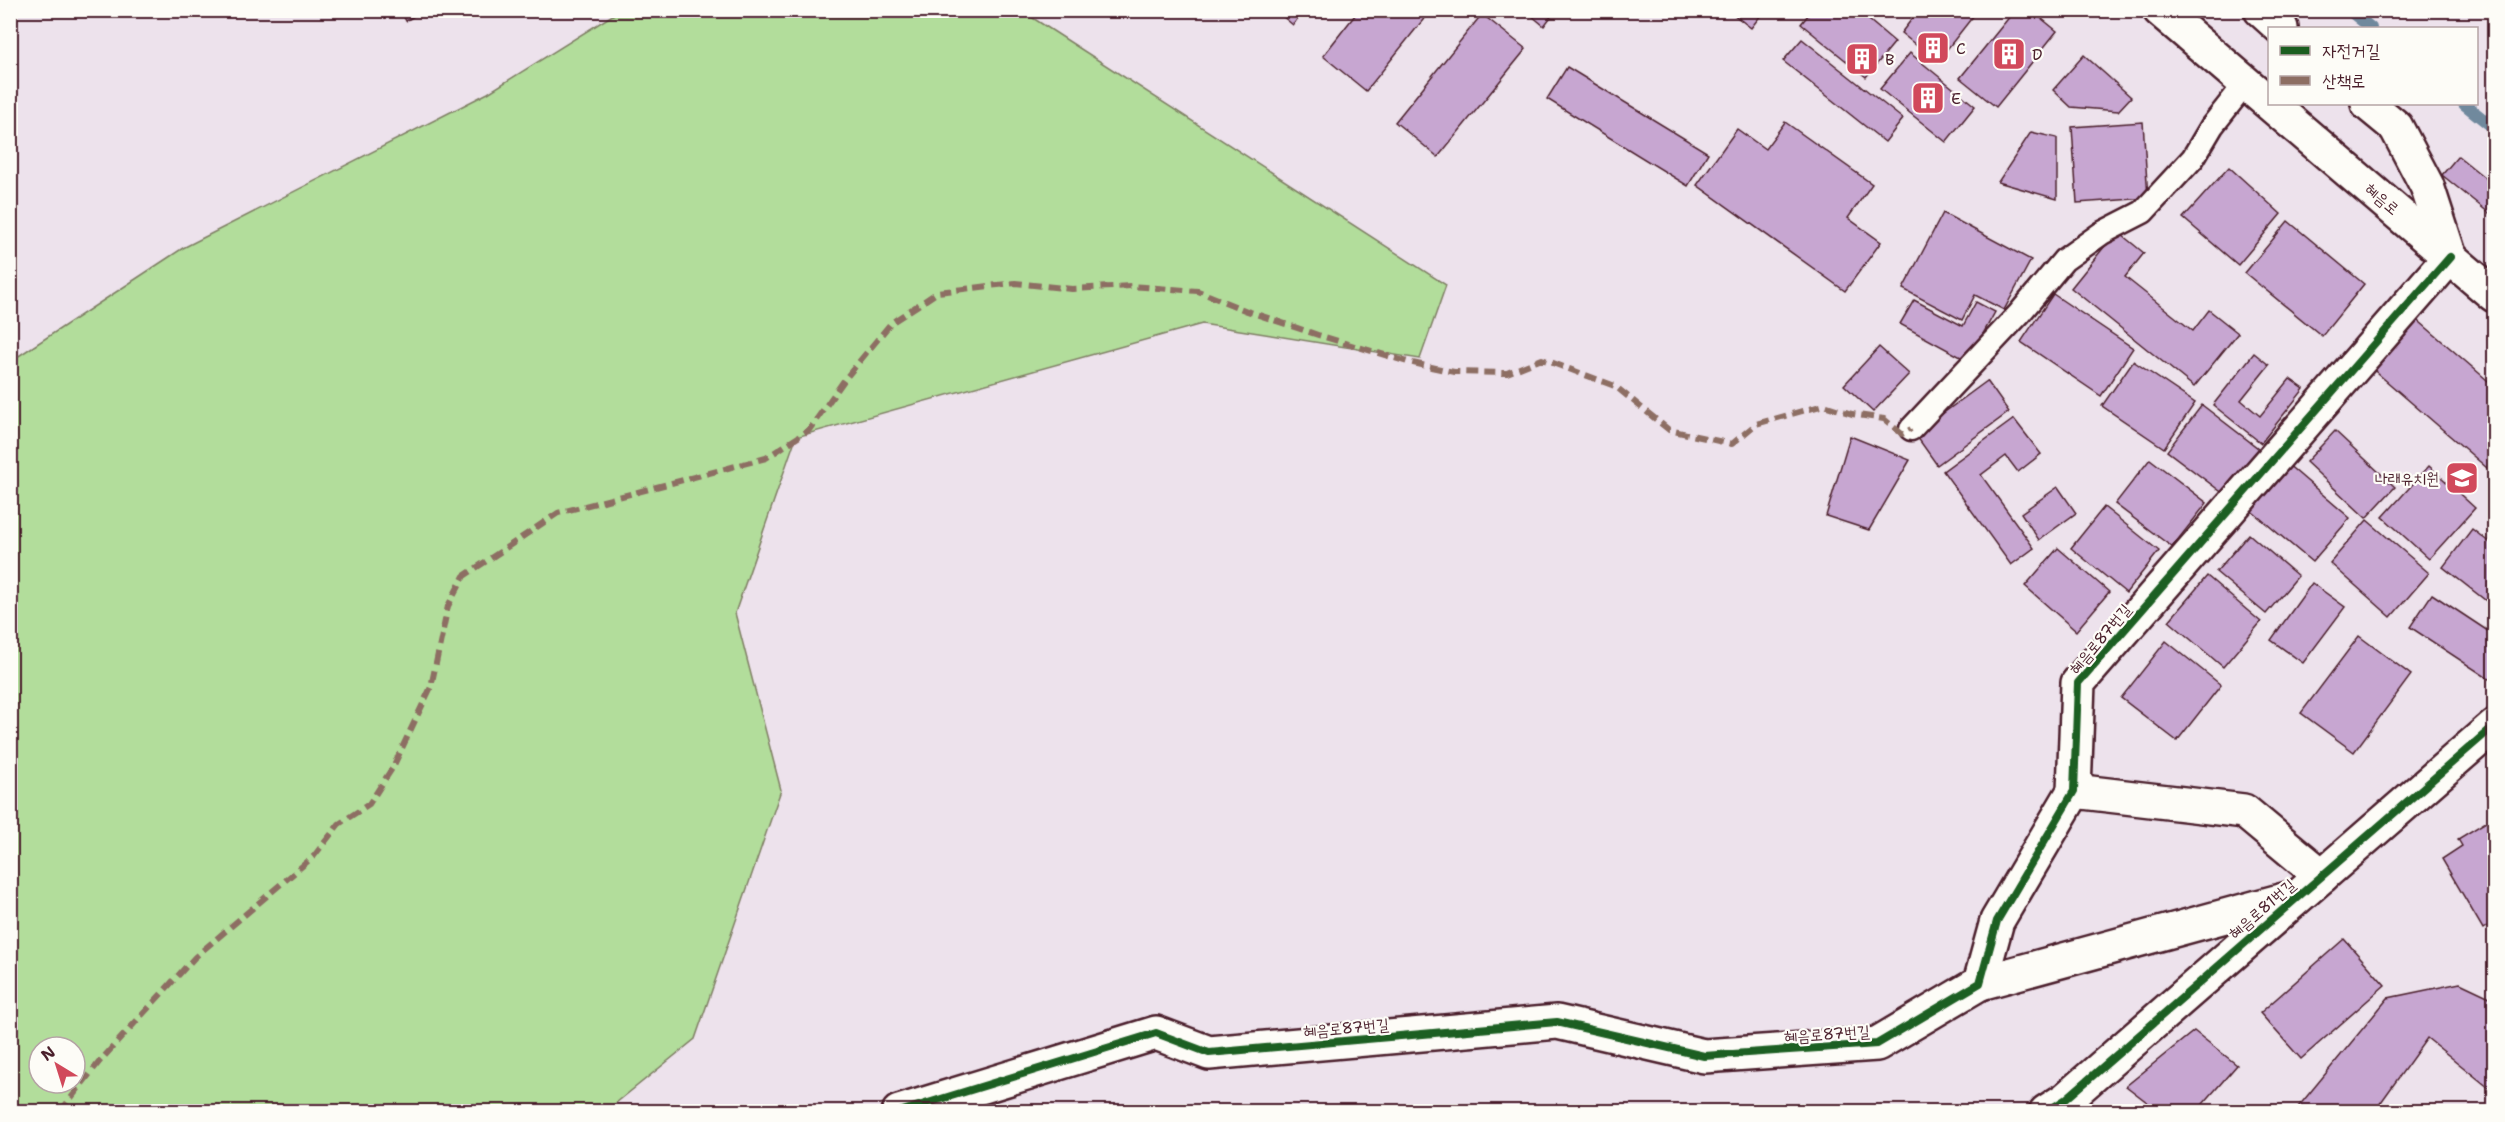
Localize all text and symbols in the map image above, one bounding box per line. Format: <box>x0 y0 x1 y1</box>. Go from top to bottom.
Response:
legend <box>2268 27 2478 105</box>
building icon: C <box>1915 30 1951 66</box>
building icon: D <box>1991 36 2027 72</box>
place label: C <box>1956 38 1966 59</box>
text: 자전거길 <box>2322 39 2380 63</box>
building icon: B <box>1844 41 1880 77</box>
place label: D <box>2032 44 2043 65</box>
place label: B <box>1885 49 1894 70</box>
text: 산책로 <box>2322 69 2365 93</box>
building icon: E <box>1910 80 1946 116</box>
place label: E <box>1951 88 1961 109</box>
street label: 혜음로 <box>2360 179 2404 219</box>
school or university icon: 나래유치원 <box>2444 460 2480 496</box>
place label: 나래유치원 <box>2375 468 2439 489</box>
street label: 혜음로87번길 <box>2064 599 2136 679</box>
street label: 혜음로81번길 <box>2224 874 2300 944</box>
street label: 혜음로87번길 <box>1302 1014 1390 1042</box>
street label: 혜음로87번길 <box>1783 1021 1871 1047</box>
north arrow <box>27 1035 87 1095</box>
text: N <box>37 1041 60 1066</box>

